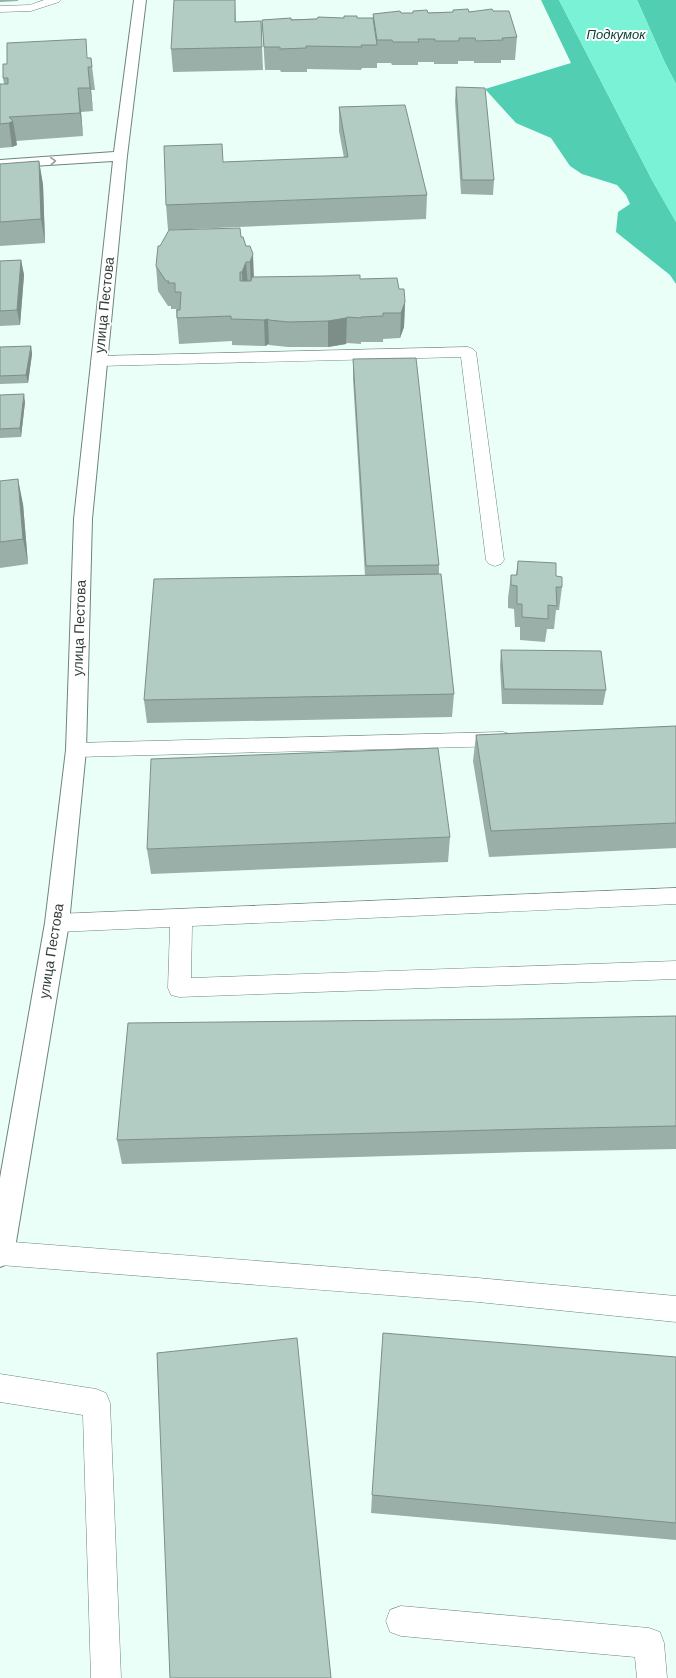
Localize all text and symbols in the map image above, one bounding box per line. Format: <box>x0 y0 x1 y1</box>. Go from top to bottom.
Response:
water label: Подкумок <box>587 27 646 42</box>
one-way arrow <box>50 156 56 165</box>
street label: улица Пестова <box>91 256 117 354</box>
street label: улица Пестова <box>69 579 89 676</box>
street label: улица Пестова <box>36 902 66 1000</box>

